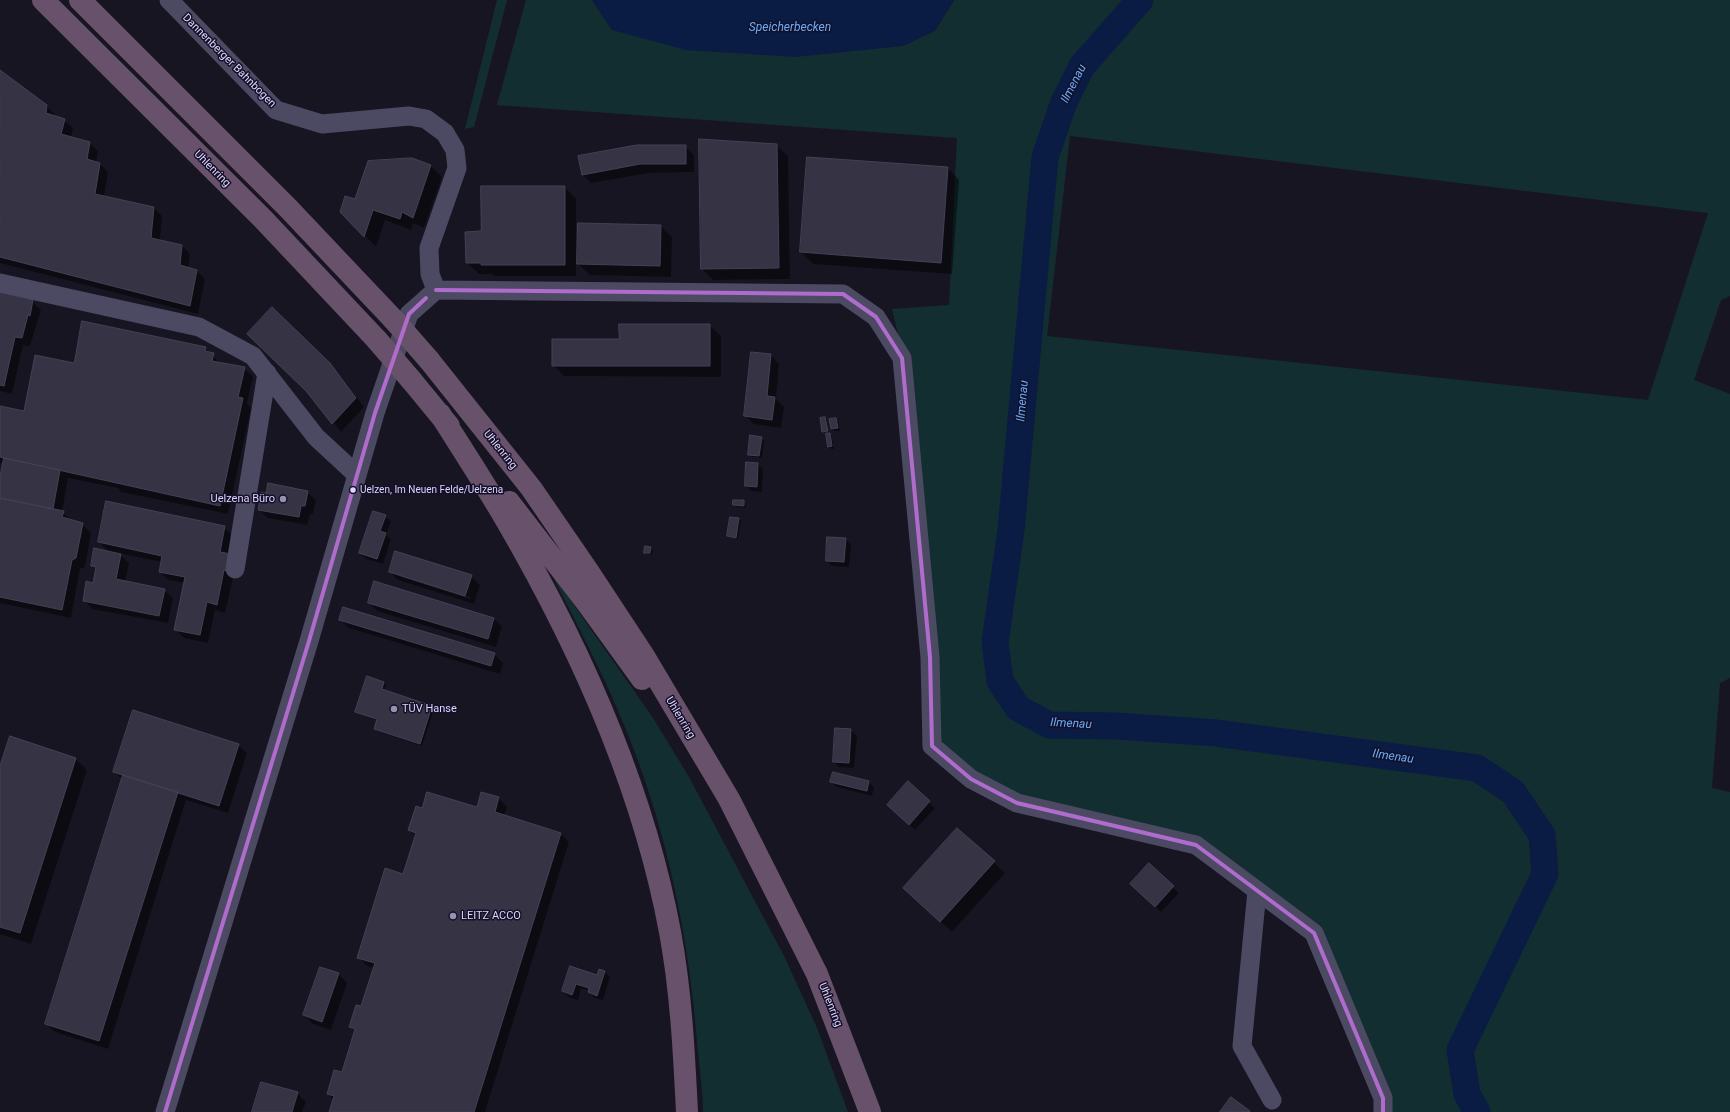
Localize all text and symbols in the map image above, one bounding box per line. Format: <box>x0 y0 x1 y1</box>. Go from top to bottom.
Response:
street label: Dannenberger Bahnbogen <box>179 11 279 111</box>
water label: Speicherbecken <box>749 21 831 35</box>
water label: Ilmenau <box>1058 62 1090 106</box>
street label: Uhlenring <box>191 148 233 190</box>
water label: Ilmenau <box>1014 380 1032 422</box>
street label: Uhlenring <box>480 428 520 472</box>
place label: Uelzen, Im Neuen Felde/Uelzena <box>360 484 503 496</box>
marker: Uelzen, Im Neuen Felde/Uelzena <box>348 485 358 495</box>
place label: Uelzena Büro <box>211 492 275 506</box>
marker: Uelzena Büro <box>278 494 288 504</box>
street label: Uhlenring <box>662 695 698 741</box>
place label: TÜV Hanse <box>402 702 457 716</box>
marker: TÜV Hanse <box>389 704 399 714</box>
water label: Ilmenau <box>1050 716 1092 732</box>
water label: Ilmenau <box>1371 747 1415 767</box>
place label: LEITZ ACCO <box>461 909 521 923</box>
marker: LEITZ ACCO <box>448 911 458 921</box>
street label: Uhlenring <box>815 981 845 1029</box>

